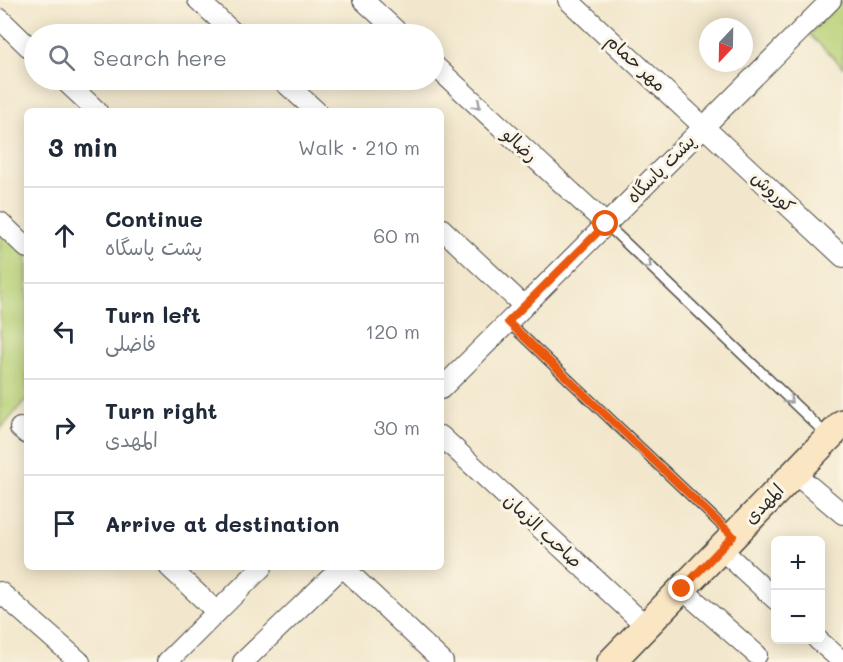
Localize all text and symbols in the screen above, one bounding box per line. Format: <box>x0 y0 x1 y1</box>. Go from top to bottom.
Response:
north arrow <box>699 18 753 72</box>
search box <box>24 24 444 90</box>
street label: مهر حمام <box>599 28 672 98</box>
icon: search <box>45 41 78 74</box>
text: Search here <box>93 43 227 72</box>
one-way arrow <box>469 97 480 108</box>
street label: رضالو <box>496 121 544 167</box>
street label: پشت پاسگاه <box>621 129 700 208</box>
text: 3 min <box>48 130 117 164</box>
text: Walk · 210 m <box>298 134 420 160</box>
street label: کوروش <box>747 165 801 218</box>
text: Continue <box>105 204 203 233</box>
route start <box>592 210 618 236</box>
icon: ahead <box>48 219 81 252</box>
text: 60 m <box>373 222 420 248</box>
text: پشت پاسگاه <box>105 234 202 260</box>
one-way arrow <box>641 257 652 268</box>
text: Turn left <box>105 300 201 329</box>
icon: left <box>48 315 81 348</box>
text: 120 m <box>365 318 420 344</box>
text: فاضلی <box>105 330 156 356</box>
one-way arrow <box>782 392 793 403</box>
text: Turn right <box>105 396 217 425</box>
icon: right <box>48 411 81 444</box>
text: 30 m <box>374 414 420 440</box>
text: المهدی <box>105 426 158 452</box>
street label: المهدی <box>738 478 788 529</box>
street label: صاحب الزمان <box>499 488 588 573</box>
icon: arrive <box>48 507 81 540</box>
text: Arrive at destination <box>105 509 340 538</box>
map controls <box>771 536 825 644</box>
button: + <box>771 536 825 590</box>
route end <box>668 575 694 601</box>
button: − <box>771 590 825 644</box>

